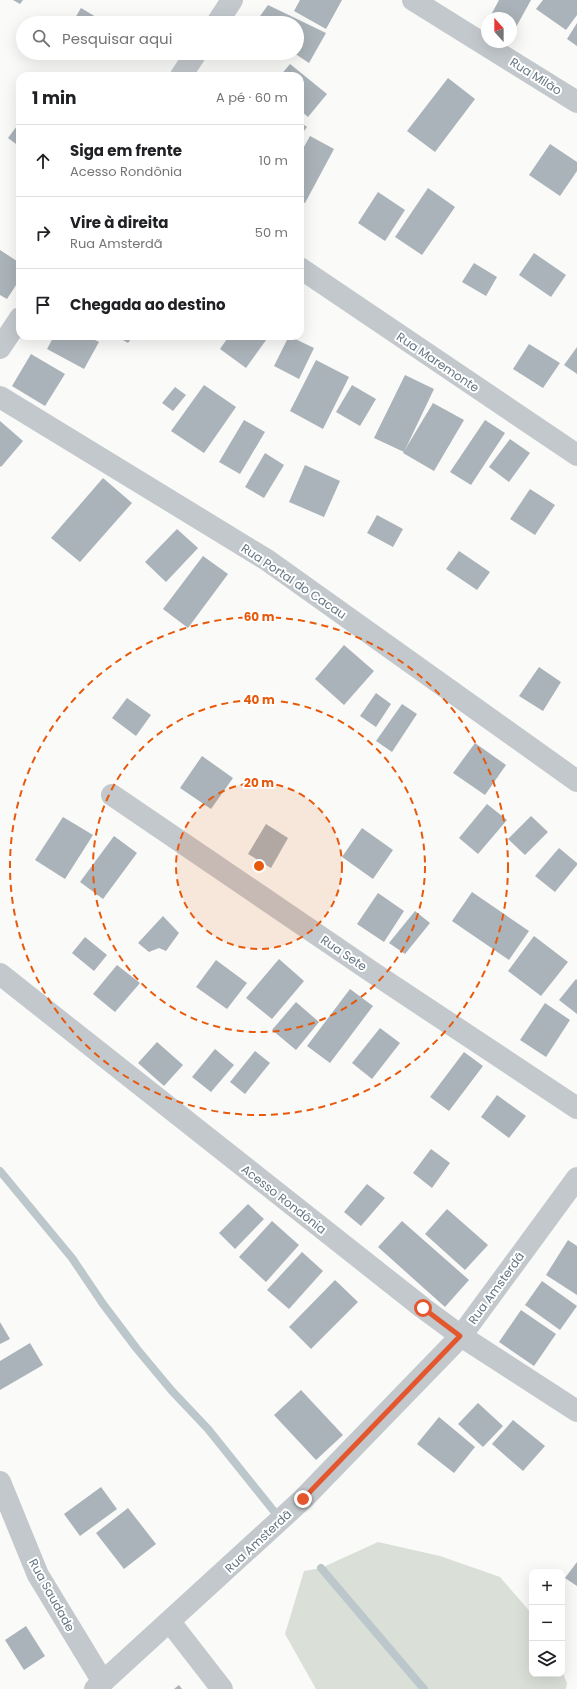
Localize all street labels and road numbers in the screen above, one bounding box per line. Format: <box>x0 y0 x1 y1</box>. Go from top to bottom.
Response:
street label: Rua Milão <box>507 53 566 99</box>
street label: Rua Maremonte <box>393 328 483 396</box>
street label: Rua Portal do Cacau <box>238 539 350 623</box>
street label: Rua Sete <box>317 931 371 975</box>
street label: Acesso Rondônia <box>238 1160 330 1238</box>
street label: Rua Amsterdã <box>464 1248 528 1328</box>
street label: Rua Amsterdã <box>221 1506 295 1576</box>
street label: Rua Saudade <box>25 1555 79 1635</box>

